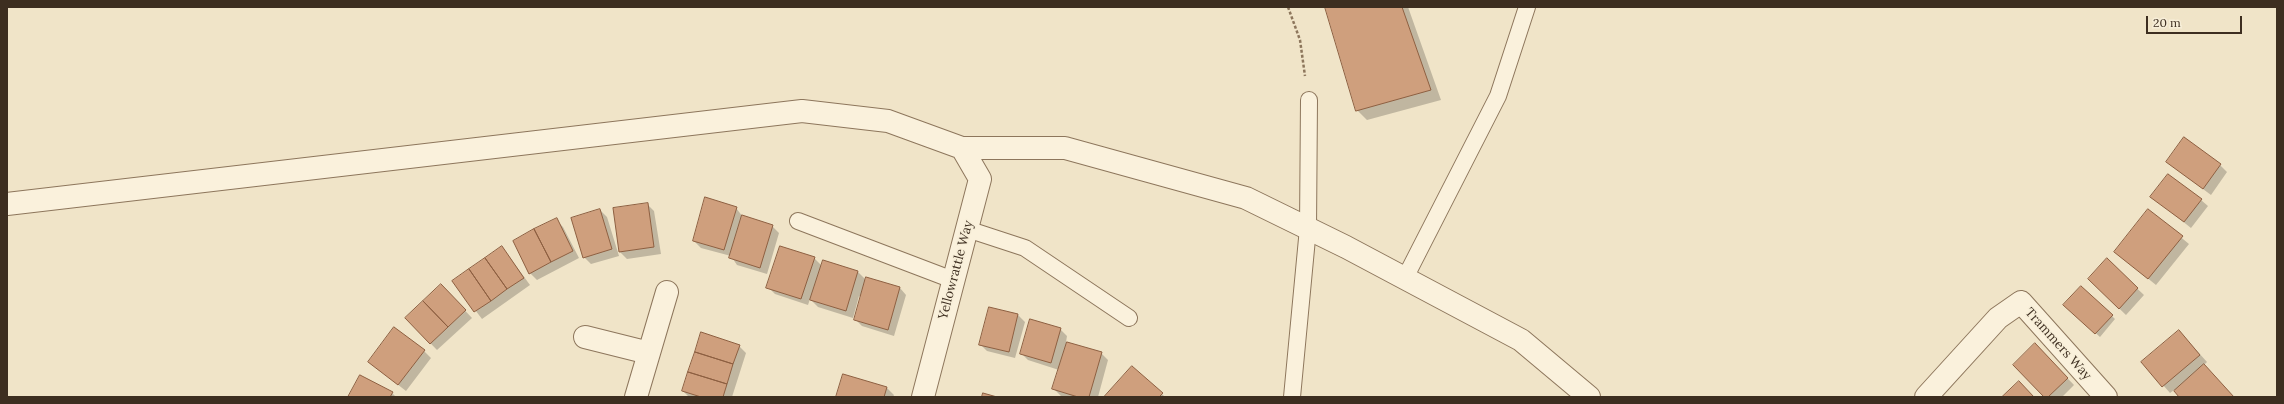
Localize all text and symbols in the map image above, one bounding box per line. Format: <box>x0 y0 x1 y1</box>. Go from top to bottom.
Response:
scale bar <box>2148 8 2244 34</box>
text: 20 m <box>2153 15 2181 30</box>
street label: Yellowrattle Way <box>935 219 977 321</box>
street label: Trammers Way <box>2022 305 2094 383</box>

